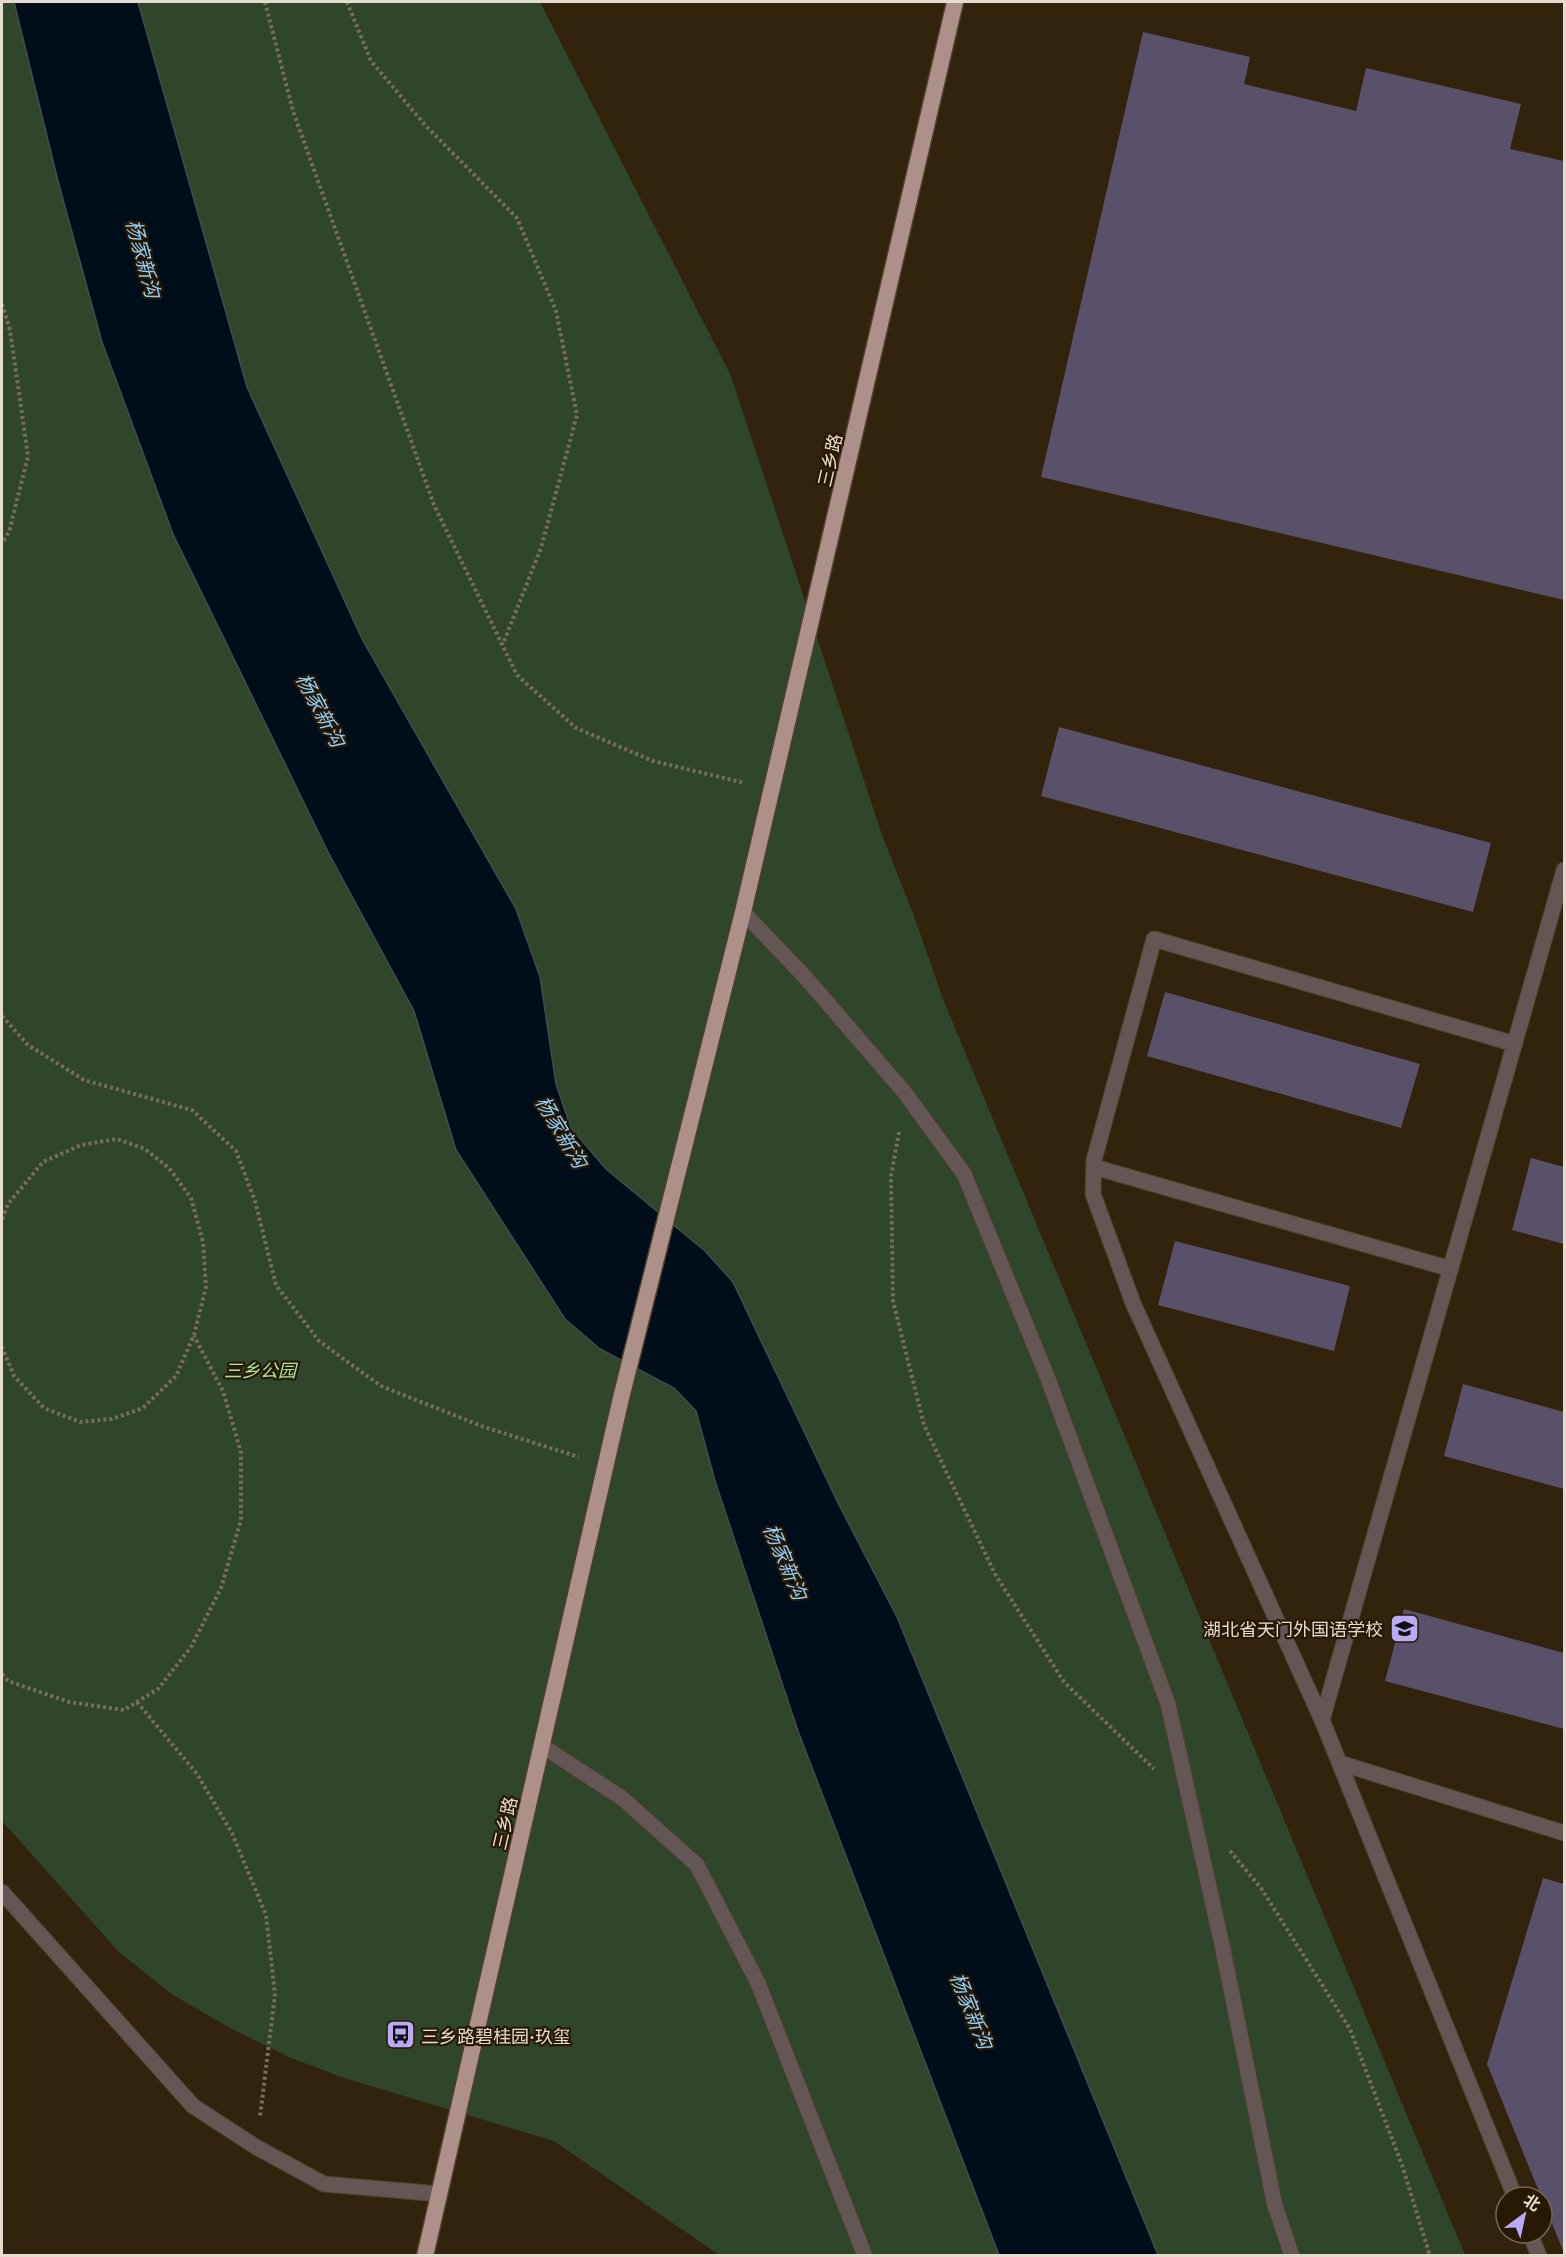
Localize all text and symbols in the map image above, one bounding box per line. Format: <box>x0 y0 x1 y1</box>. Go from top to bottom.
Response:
water label: 杨家新沟 <box>120 215 170 302</box>
street label: 三乡路 <box>810 431 848 489</box>
water label: 杨家新沟 <box>290 667 355 753</box>
water label: 杨家新沟 <box>530 1089 597 1175</box>
park label: 三乡公园 <box>224 1356 299 1383</box>
water label: 杨家新沟 <box>758 1518 817 1606</box>
school or university icon: 湖北省天门外国语学校 <box>1388 1612 1420 1644</box>
place label: 湖北省天门外国语学校 <box>1203 1615 1383 1642</box>
street label: 三乡路 <box>485 1794 523 1852</box>
water label: 杨家新沟 <box>944 1967 1003 2055</box>
bus stop icon: 三乡路碧桂园·玖玺 <box>384 2019 416 2051</box>
place label: 三乡路碧桂园·玖玺 <box>421 2022 571 2049</box>
north arrow <box>1494 2185 1554 2245</box>
text: 北 <box>1519 2187 1546 2216</box>

